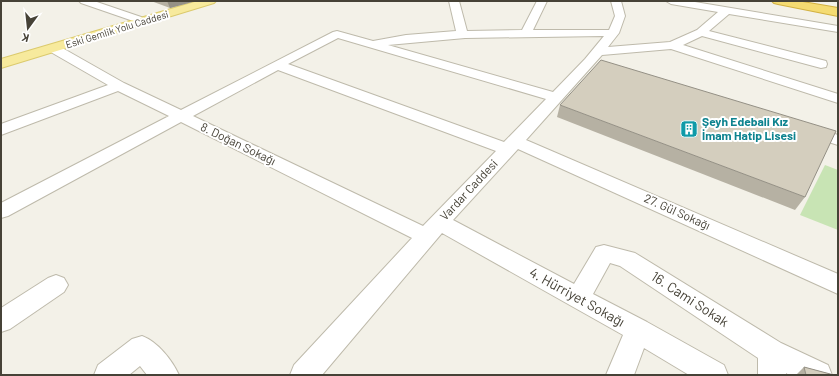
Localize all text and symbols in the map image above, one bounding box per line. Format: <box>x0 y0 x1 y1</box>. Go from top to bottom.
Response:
north arrow <box>8 8 48 48</box>
street label: Eski Gemlik Yolu Caddesi <box>64 8 170 50</box>
text: K <box>20 31 30 45</box>
place label: Şeyh Edebali Kız İmam Hatip Lisesi <box>702 114 796 142</box>
street label: 8. Doğan Sokağı <box>199 119 278 167</box>
building icon: Şeyh Edebali Kız İmam Hatip Lisesi <box>679 119 699 139</box>
street label: Vardar Caddesi <box>437 156 500 223</box>
street label: 27. Gül Sokağı <box>642 190 713 232</box>
street label: 4. Hürriyet Sokağı <box>526 263 628 330</box>
street label: 16. Cami Sokak <box>648 267 732 330</box>

